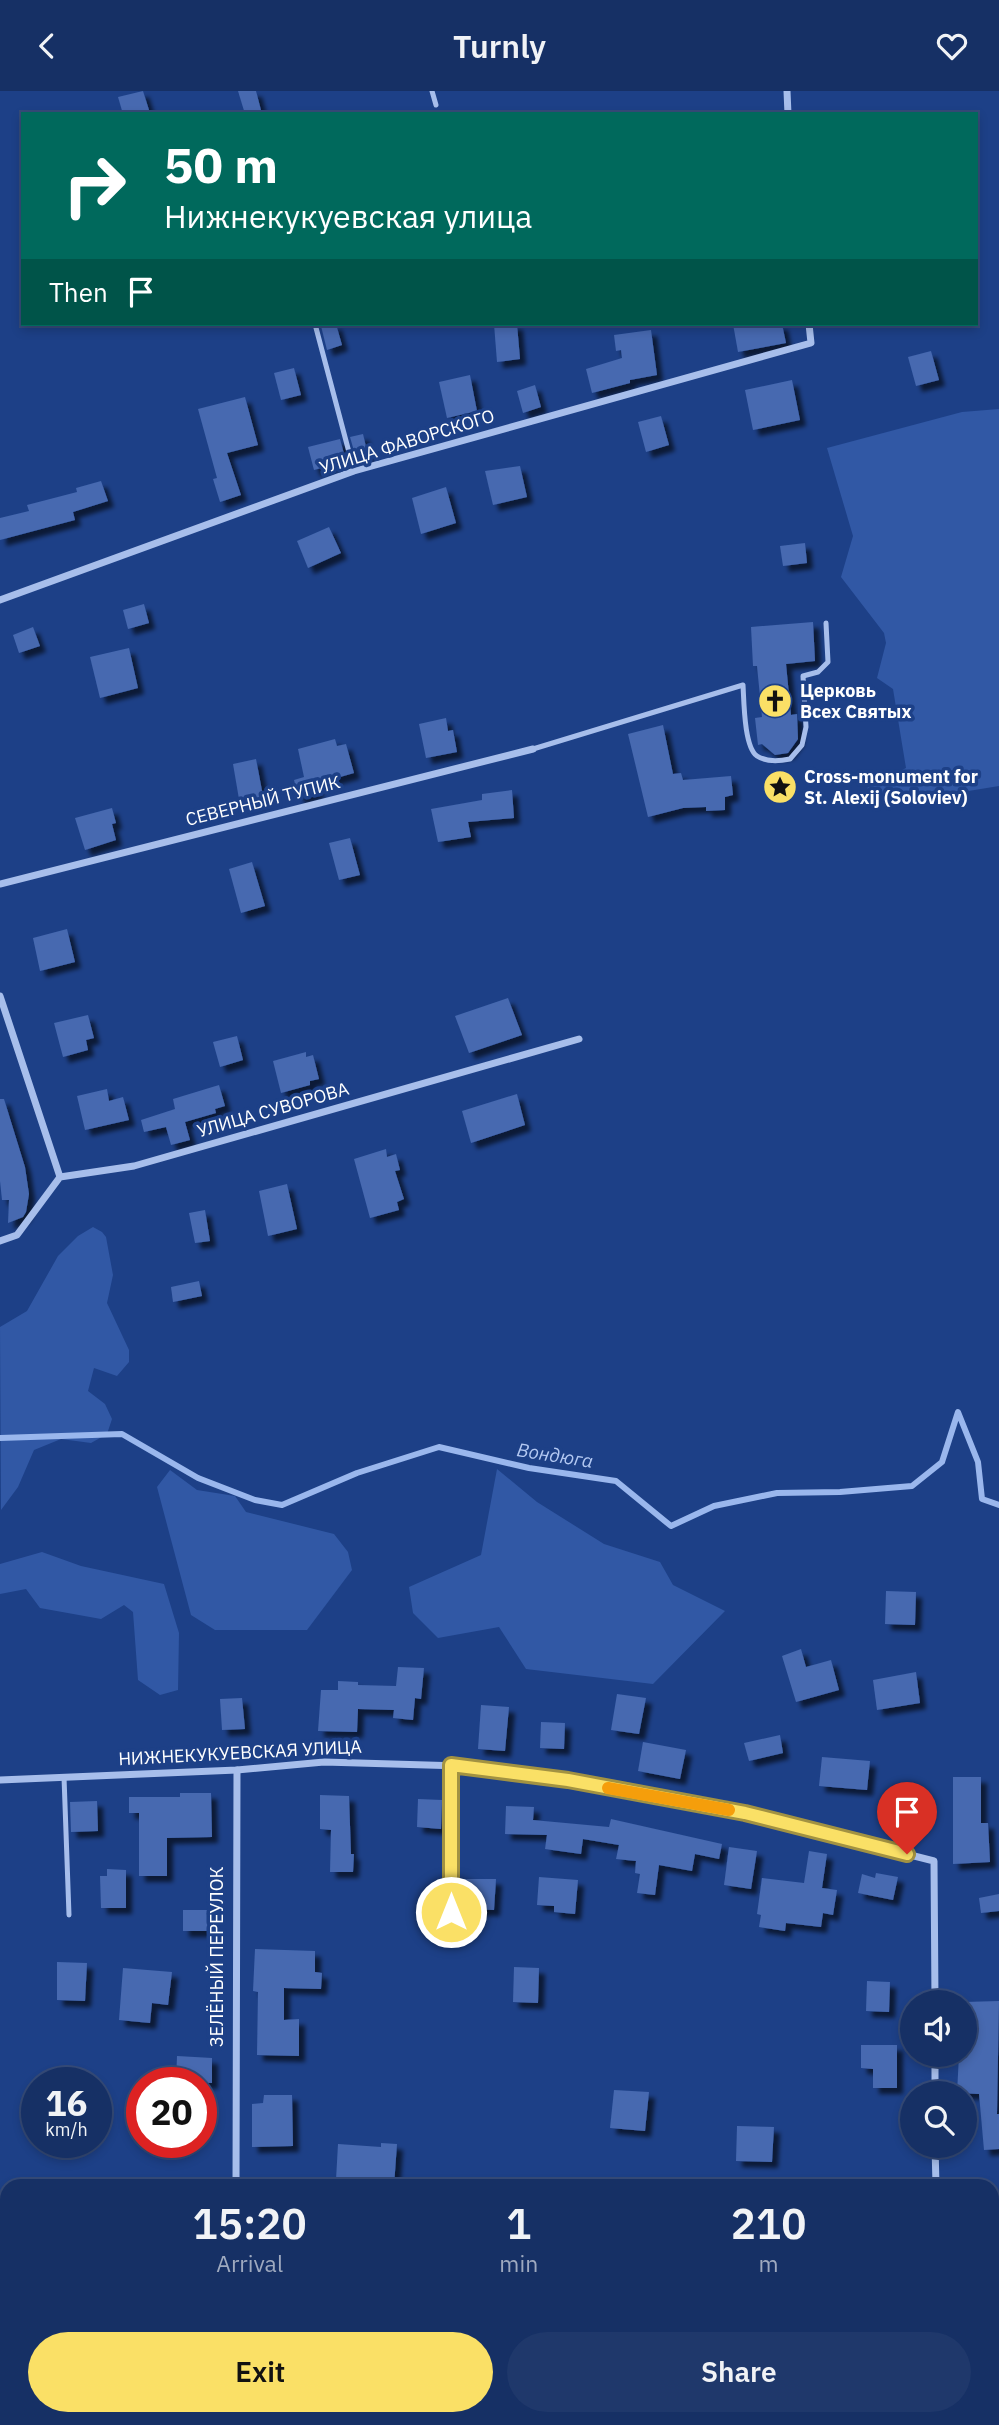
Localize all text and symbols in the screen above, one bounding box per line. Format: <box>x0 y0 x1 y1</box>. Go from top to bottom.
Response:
text: Turnly <box>453 25 546 67</box>
icon: back <box>28 27 66 65</box>
icon: heart <box>933 27 971 65</box>
text: 50 m <box>164 133 278 196</box>
icon: right <box>49 140 140 231</box>
text: Нижнекукуевская улица <box>164 195 532 237</box>
icon: arrive <box>122 273 160 311</box>
text: Then <box>49 275 108 309</box>
street label: УЛИЦА ФАВОРСКОГО <box>316 404 497 479</box>
place label: Церковь Всех Святых <box>800 679 911 723</box>
church icon: Церковь Всех Святых <box>756 682 794 720</box>
place label: Cross-monument for St. Alexij (Soloviev) <box>804 765 978 809</box>
place icon: Cross-monument for St. Alexij (Soloviev) <box>761 768 799 806</box>
street label: СЕВЕРНЫЙ ТУПИК <box>183 770 343 831</box>
street label: УЛИЦА СУВОРОВА <box>194 1077 352 1142</box>
water label: Вондюга <box>515 1437 595 1473</box>
street label: НИЖНЕКУКУЕВСКАЯ УЛИЦА <box>118 1735 363 1770</box>
pin <box>877 1782 937 1854</box>
icon: arrive <box>888 1793 926 1831</box>
street label: ЗЕЛЁНЫЙ ПЕРЕУЛОК <box>205 1867 228 2047</box>
position arrow <box>414 1875 488 1949</box>
map controls <box>900 1990 977 2158</box>
button: sound <box>900 1990 977 2067</box>
speed limit sign: 20 <box>126 2067 217 2158</box>
text: 16 <box>45 2080 88 2126</box>
button: search <box>900 2081 977 2158</box>
text: km/h <box>45 2118 88 2141</box>
text: 15:20 <box>193 2196 307 2251</box>
text: 1 <box>506 2196 531 2251</box>
text: 210 <box>731 2196 806 2251</box>
text: Arrival <box>216 2248 283 2278</box>
text: min <box>499 2248 538 2278</box>
text: m <box>759 2248 779 2278</box>
button: Exit <box>28 2332 493 2412</box>
button: Share <box>507 2332 971 2412</box>

